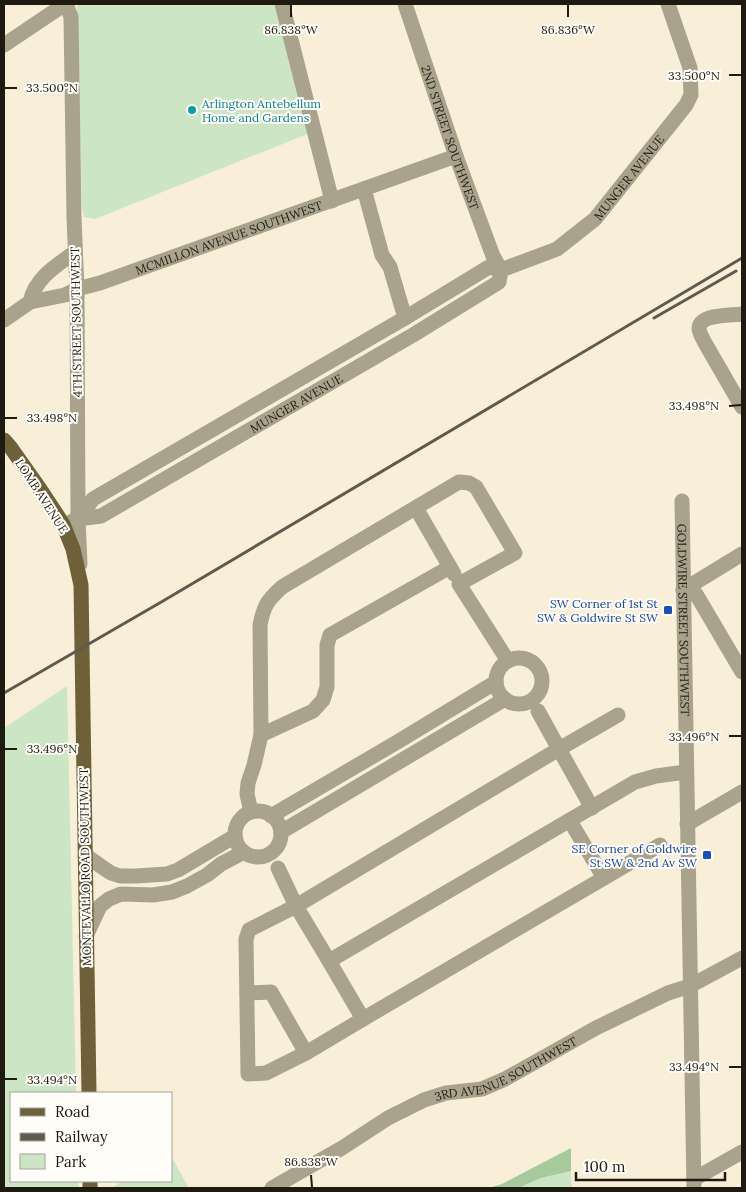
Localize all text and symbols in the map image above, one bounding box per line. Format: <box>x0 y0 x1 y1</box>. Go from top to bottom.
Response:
text: 86.838°W <box>264 22 319 37</box>
text: 86.836°W <box>541 22 596 37</box>
street label: 2ND STREET SOUTHWEST <box>419 63 483 212</box>
text: 33.500°N <box>668 68 720 83</box>
text: 33.500°N <box>26 80 78 95</box>
place label: Arlington Antebellum Home and Gardens <box>201 96 321 125</box>
marker: Arlington Antebellum Home and Gardens <box>186 104 198 116</box>
street label: MUNGER AVENUE <box>590 132 667 223</box>
street label: MCMILLON AVENUE SOUTHWEST <box>133 197 324 277</box>
street label: 4TH STREET SOUTHWEST <box>67 246 85 397</box>
street label: MUNGER AVENUE <box>247 370 345 436</box>
text: 33.498°N <box>669 398 719 413</box>
text: 33.498°N <box>27 410 77 425</box>
street label: LOMB AVENUE <box>12 456 72 536</box>
street label: GOLDWIRE STREET SOUTHWEST <box>675 524 693 717</box>
place label: SW Corner of 1st St SW & Goldwire St SW <box>537 596 659 625</box>
marker: SW Corner of 1st St SW & Goldwire St SW <box>662 604 674 616</box>
text: 33.496°N <box>669 729 719 744</box>
text: 33.496°N <box>27 741 77 756</box>
street label: MONTEVALLO ROAD SOUTHWEST <box>76 767 94 966</box>
place label: SE Corner of Goldwire St SW & 2nd Av SW <box>572 841 698 870</box>
marker: SE Corner of Goldwire St SW & 2nd Av SW <box>701 849 713 861</box>
street label: 3RD AVENUE SOUTHWEST <box>432 1033 579 1104</box>
text: 33.494°N <box>669 1059 719 1074</box>
text: 33.494°N <box>27 1072 77 1087</box>
legend <box>10 1092 172 1182</box>
text: Road <box>55 1102 90 1121</box>
text: Railway <box>55 1127 108 1146</box>
scale bar <box>576 1150 725 1182</box>
text: Park <box>55 1152 86 1171</box>
text: 86.838°W <box>284 1154 339 1169</box>
text: 100 m <box>584 1157 625 1176</box>

